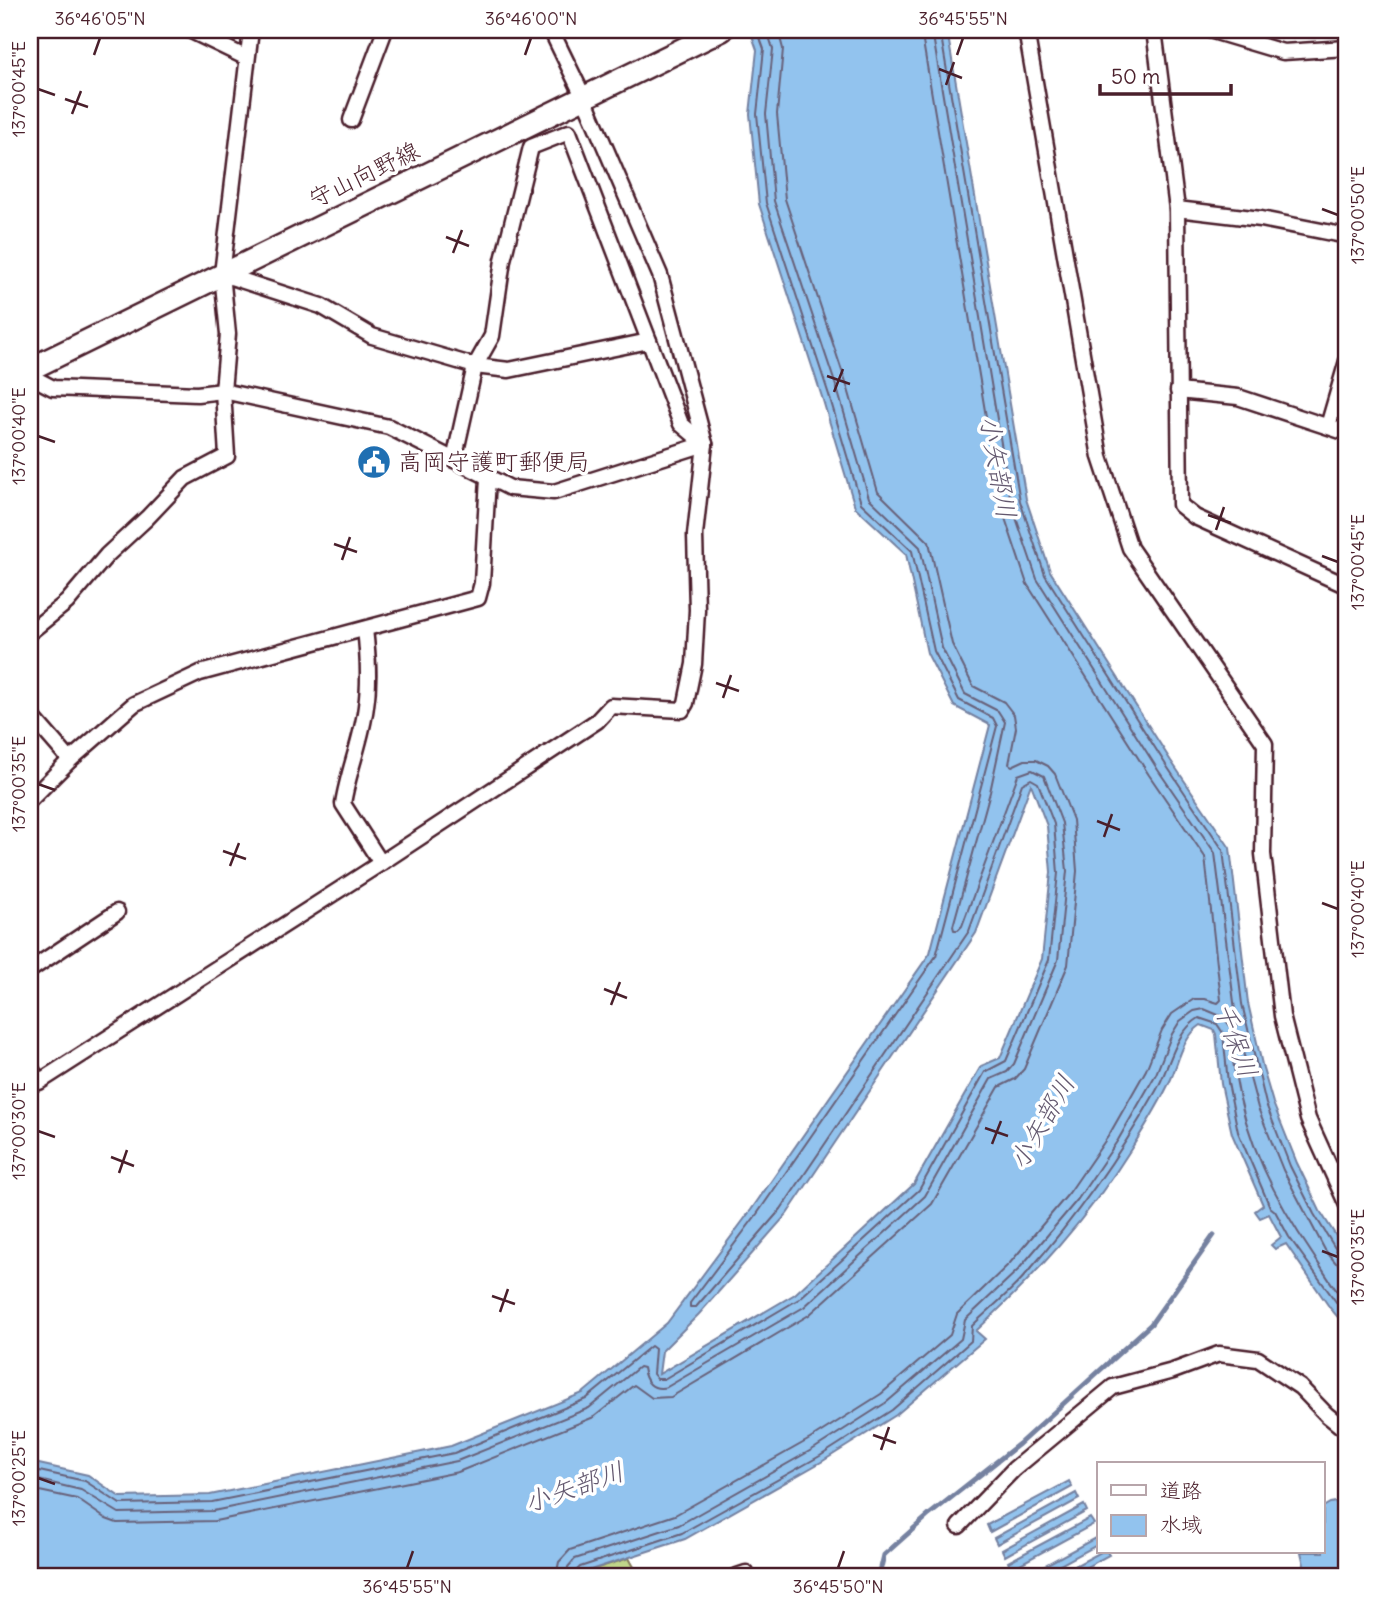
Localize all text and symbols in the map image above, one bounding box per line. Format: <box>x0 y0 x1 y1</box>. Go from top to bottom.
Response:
text: 36°46'05"N <box>54 7 146 30</box>
text: 36°46'00"N <box>485 7 577 30</box>
text: 36°45'55"N <box>918 7 1008 30</box>
text: 137°00'45"E <box>7 41 30 137</box>
scale bar <box>1100 52 1232 96</box>
text: 50 m <box>1111 63 1160 90</box>
street label: 守山向野線 <box>303 134 424 214</box>
text: 137°00'50"E <box>1346 166 1369 264</box>
text: 137°00'40"E <box>7 387 30 485</box>
water label: 小矢部川 <box>973 413 1024 521</box>
public building icon: 高岡守護町郵便局 <box>355 443 393 481</box>
place label: 高岡守護町郵便局 <box>398 446 590 476</box>
text: 137°00'45"E <box>1346 514 1369 610</box>
text: 137°00'35"E <box>7 736 30 832</box>
text: 137°00'40"E <box>1346 860 1369 958</box>
water label: 千保川 <box>1208 998 1265 1082</box>
water label: 小矢部川 <box>1001 1068 1082 1175</box>
text: 137°00'30"E <box>7 1082 30 1180</box>
text: 137°00'35"E <box>1346 1209 1369 1305</box>
text: 137°00'25"E <box>7 1430 30 1526</box>
water label: 小矢部川 <box>519 1454 628 1519</box>
legend <box>1097 1462 1324 1554</box>
text: 道路 <box>1160 1477 1202 1504</box>
text: 水域 <box>1160 1511 1202 1538</box>
text: 36°45'55"N <box>362 1575 452 1598</box>
text: 36°45'50"N <box>792 1575 884 1598</box>

